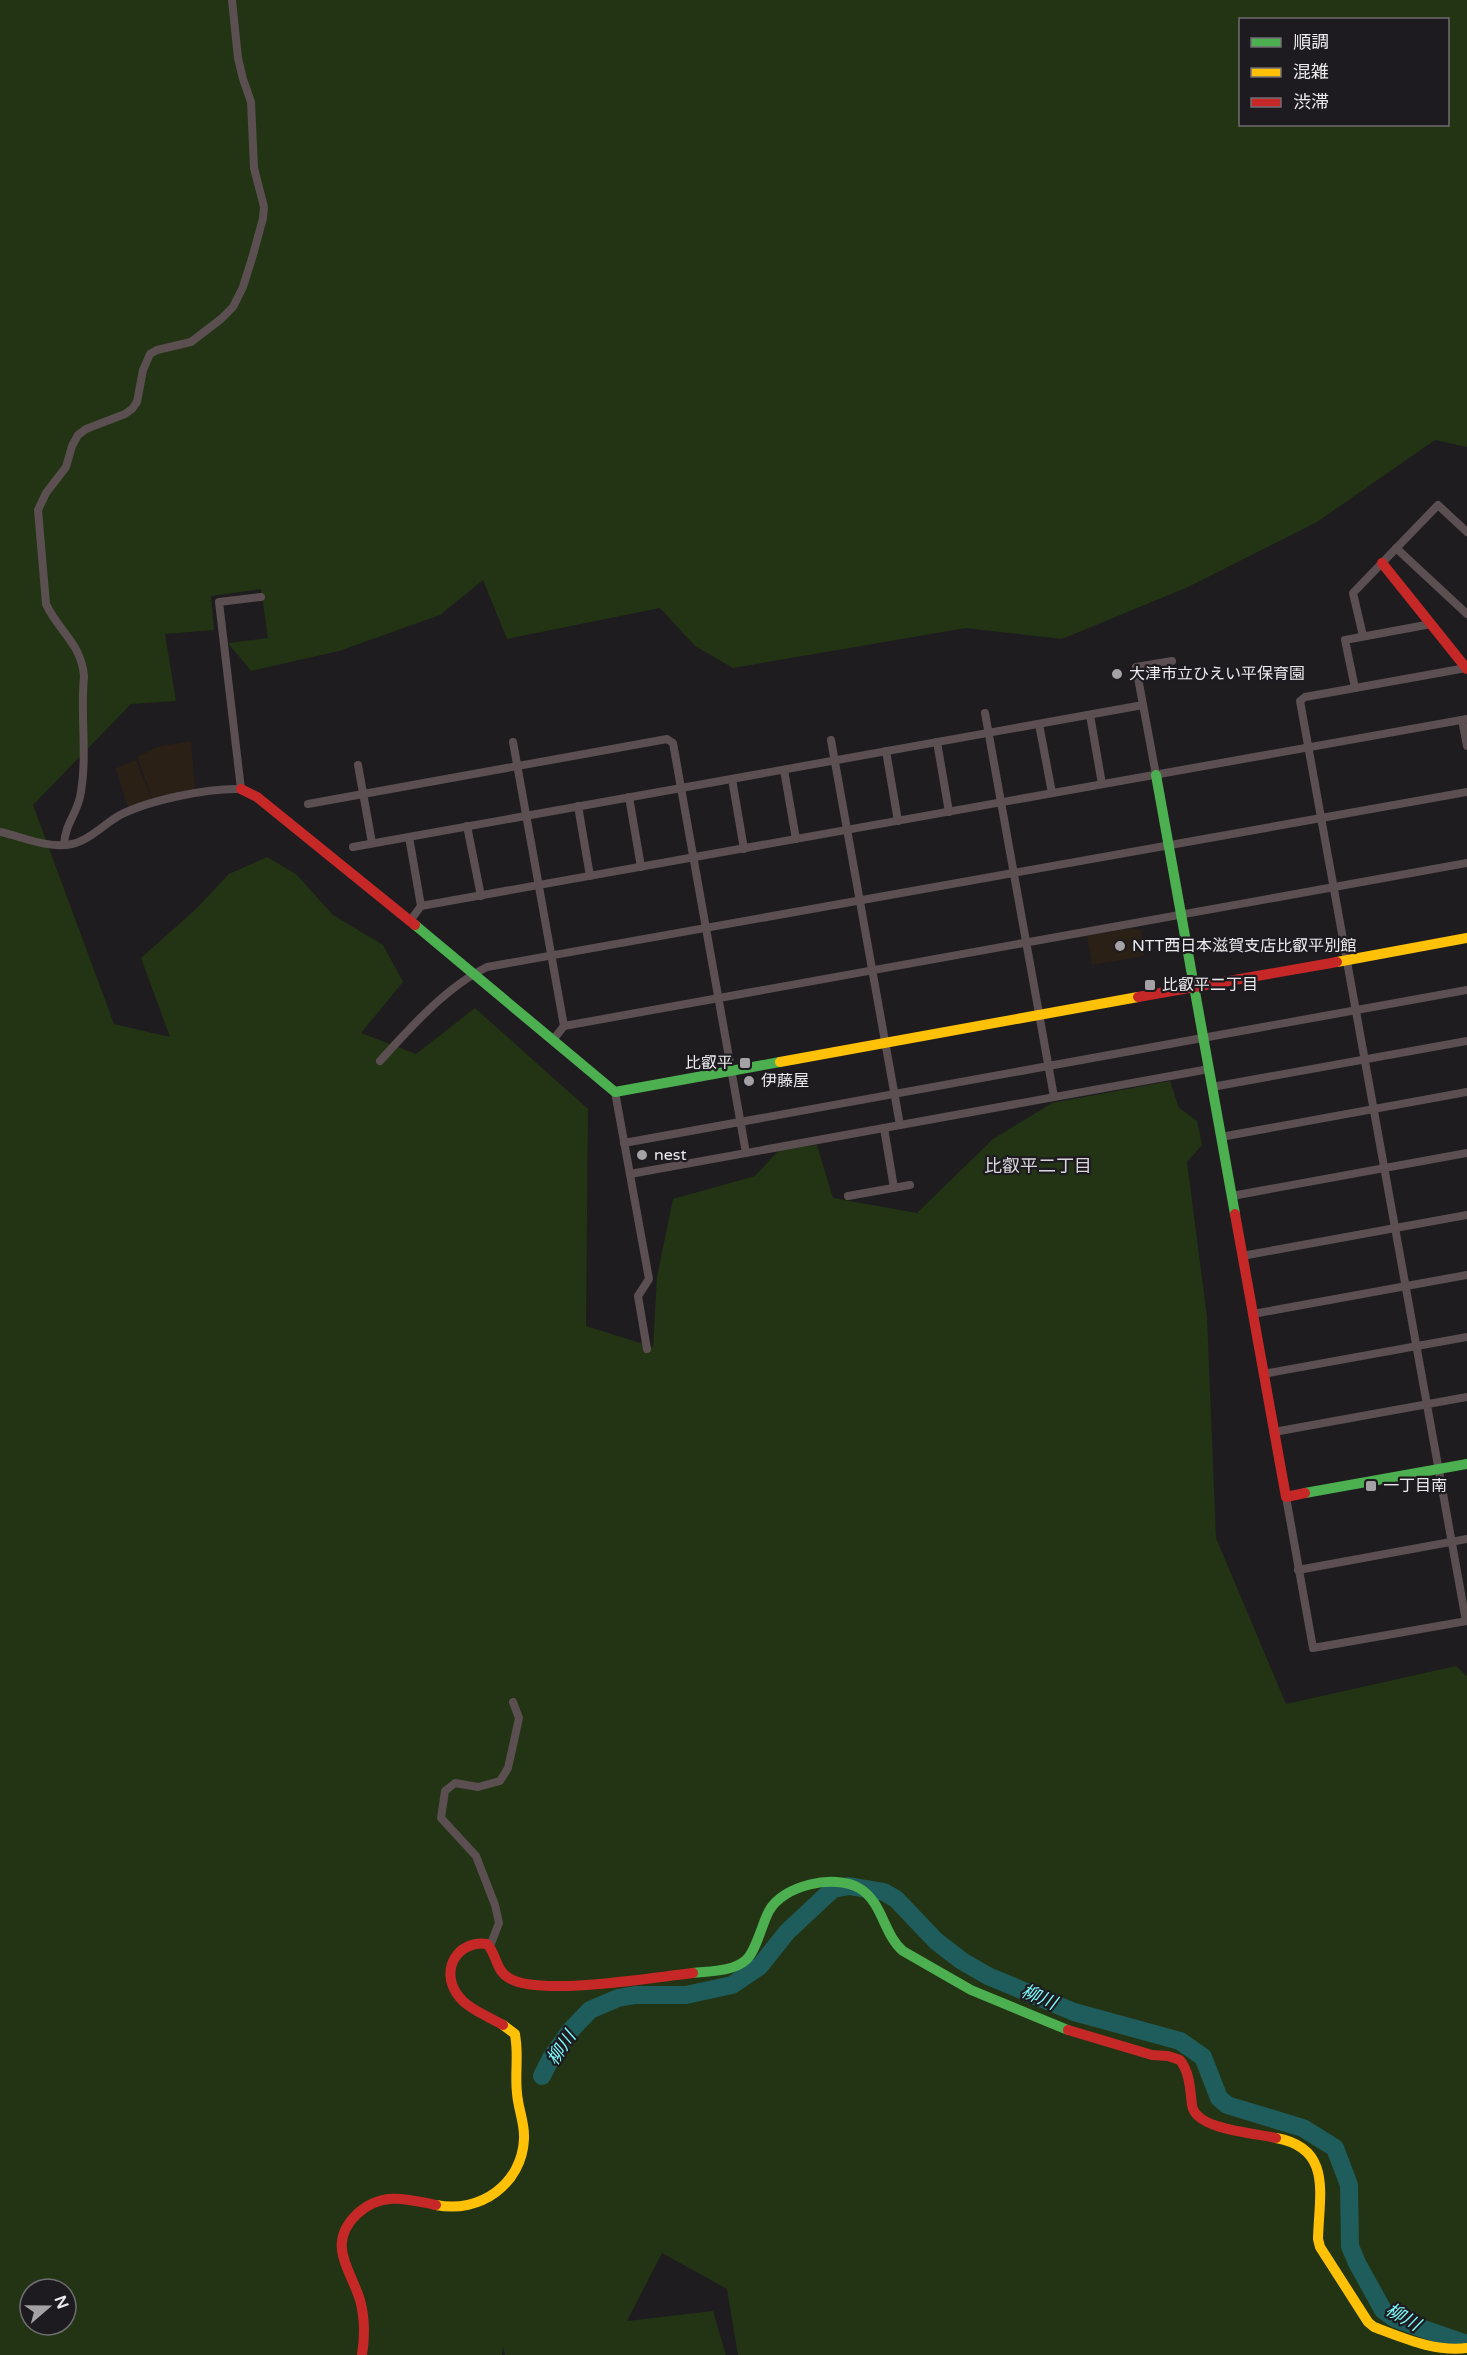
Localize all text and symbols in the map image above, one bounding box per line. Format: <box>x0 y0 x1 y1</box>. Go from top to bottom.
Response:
legend <box>1239 18 1449 126</box>
text: 順調 <box>1293 31 1329 53</box>
text: 混雑 <box>1293 61 1329 83</box>
text: 渋滞 <box>1293 91 1329 113</box>
place label: 大津市立ひえい平保育園 <box>1129 664 1305 684</box>
marker: 大津市立ひえい平保育園 <box>1110 667 1124 681</box>
place label: NTT西日本滋賀支店比叡平別館 <box>1132 936 1356 956</box>
marker: NTT西日本滋賀支店比叡平別館 <box>1113 939 1127 953</box>
place label: 比叡平二丁目 <box>1162 975 1258 995</box>
marker: 比叡平二丁目 <box>1143 978 1157 992</box>
place label: 比叡平 <box>685 1053 733 1073</box>
marker: 比叡平 <box>738 1056 752 1070</box>
place label: 伊藤屋 <box>761 1071 809 1091</box>
marker: 伊藤屋 <box>742 1074 756 1088</box>
place label: nest <box>654 1145 687 1165</box>
marker: nest <box>635 1148 649 1162</box>
district label: 比叡平二丁目 <box>984 1155 1092 1177</box>
place label: 一丁目南 <box>1383 1476 1447 1496</box>
marker: 一丁目南 <box>1364 1479 1378 1493</box>
water label: 柳川 <box>1018 1980 1062 2015</box>
water label: 柳川 <box>542 2025 581 2069</box>
north arrow <box>18 2277 78 2337</box>
text: N <box>50 2293 73 2312</box>
water label: 柳川 <box>1382 2298 1426 2337</box>

